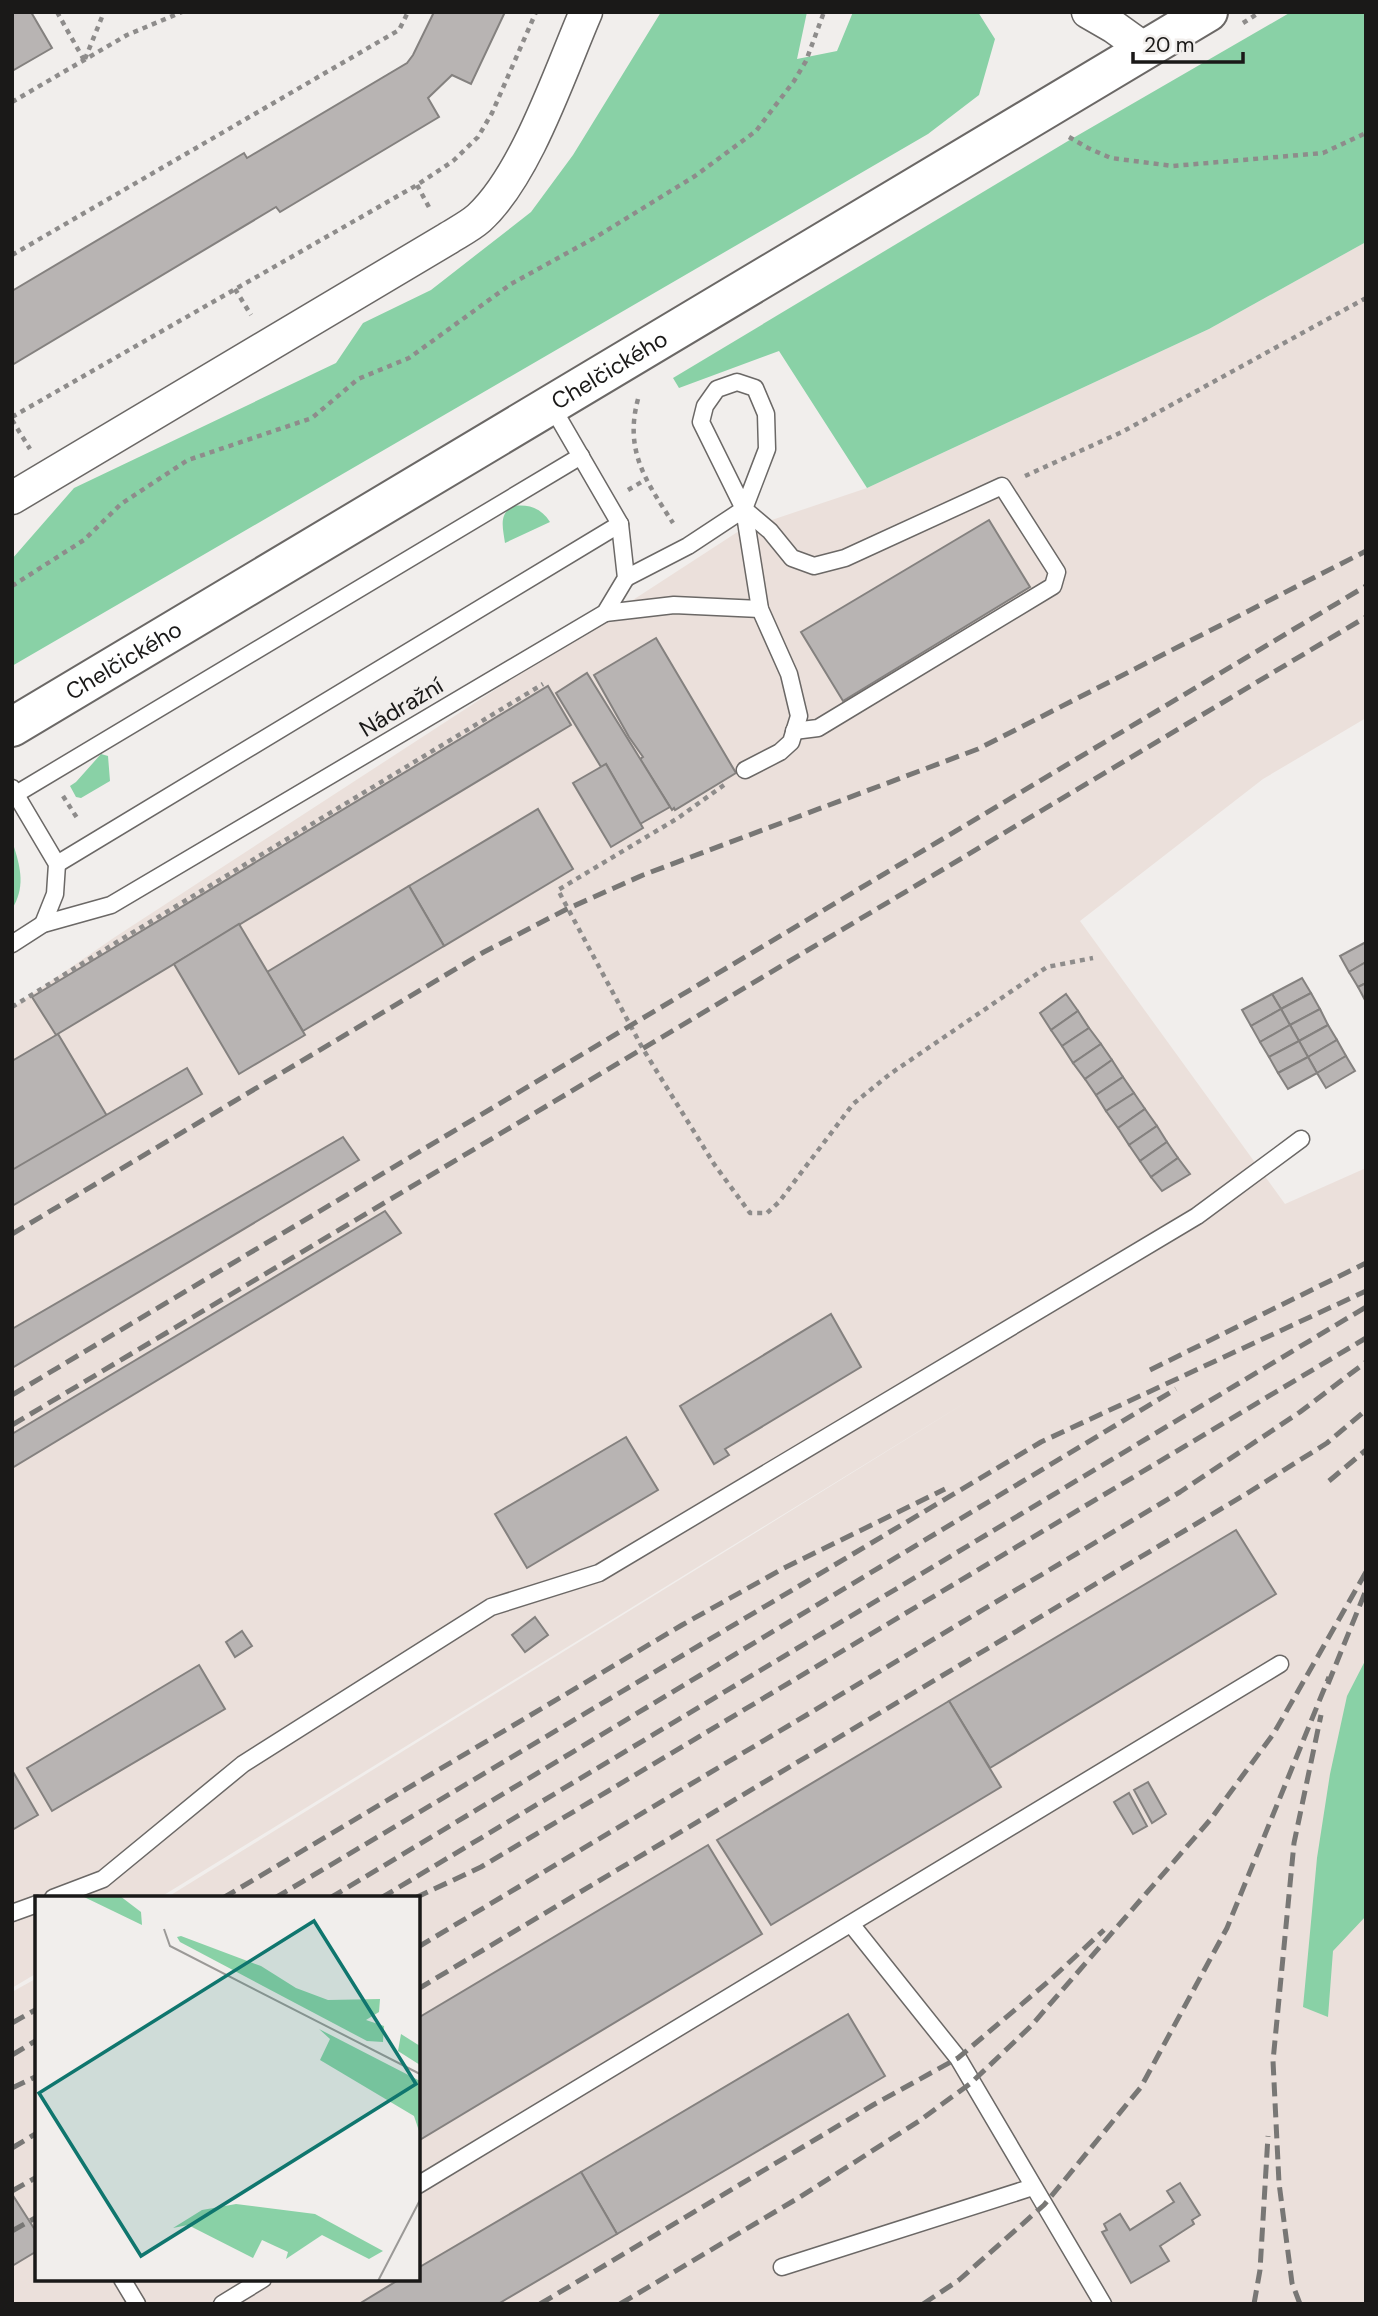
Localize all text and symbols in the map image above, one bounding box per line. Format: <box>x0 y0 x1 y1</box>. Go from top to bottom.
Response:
scale bar <box>1133 21 1243 65</box>
text: 20 m <box>1144 31 1195 59</box>
street label: Chelčického <box>546 324 673 416</box>
street label: Chelčického <box>60 614 187 707</box>
street label: Nádražní <box>354 670 449 744</box>
inset map <box>35 1896 420 2281</box>

